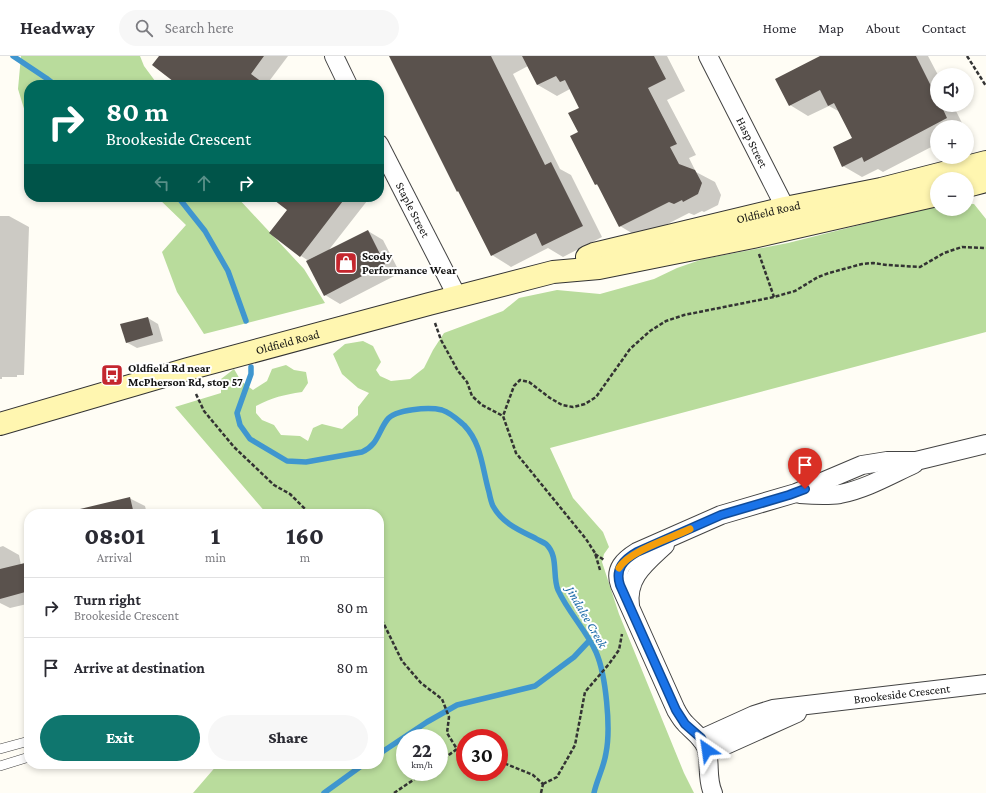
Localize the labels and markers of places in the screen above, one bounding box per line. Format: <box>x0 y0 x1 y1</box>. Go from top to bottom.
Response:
place label: Scody Performance Wear <box>362 249 457 277</box>
shop icon: Scody Performance Wear <box>333 250 359 276</box>
place label: Oldfield Rd near McPherson Rd, stop 57 <box>128 361 243 389</box>
bus stop icon: Oldfield Rd near McPherson Rd, stop 57 <box>99 362 125 388</box>
pin <box>788 448 822 489</box>

